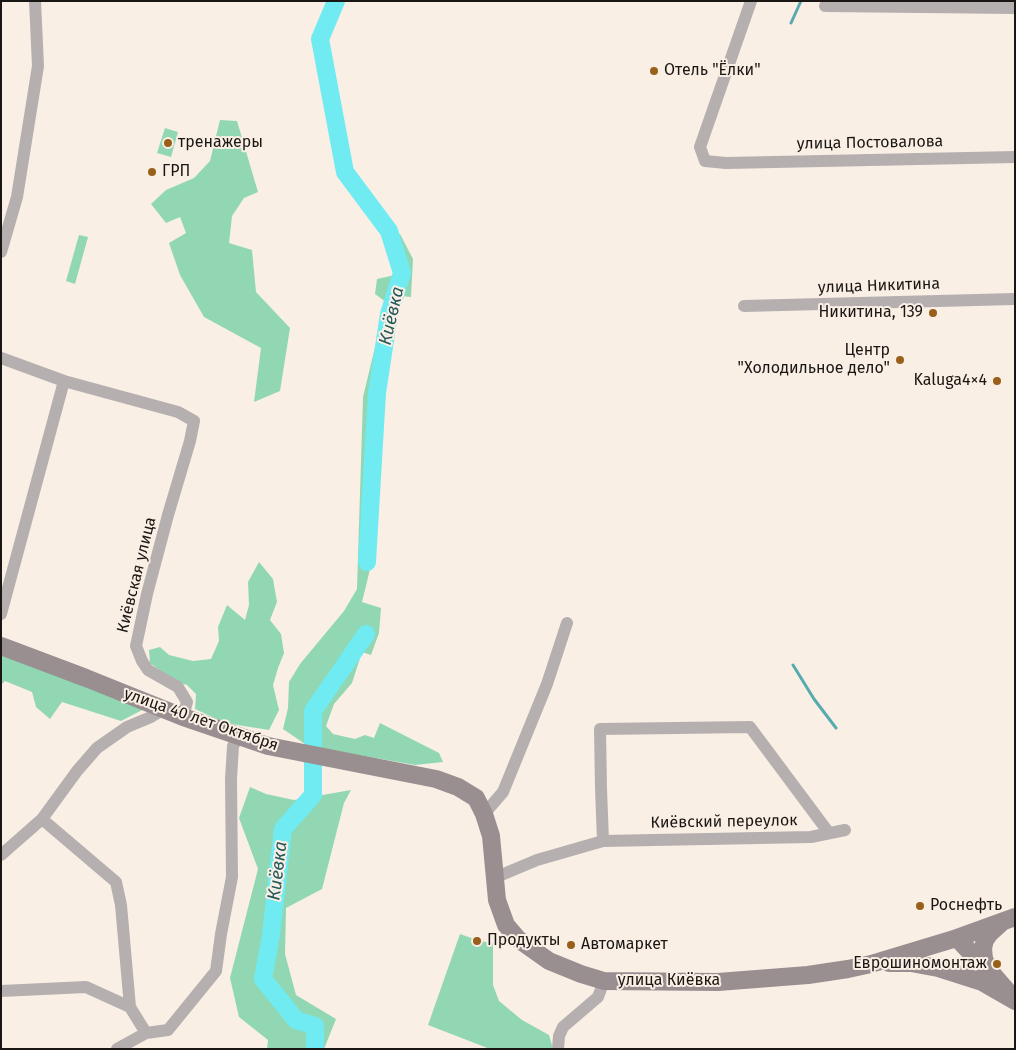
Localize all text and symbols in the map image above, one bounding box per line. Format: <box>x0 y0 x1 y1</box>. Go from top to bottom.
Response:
place label: Отель "Ёлки" <box>664 61 761 81</box>
marker: Отель "Ёлки" <box>648 65 660 77</box>
street label: улица Постовалова <box>797 132 943 154</box>
place label: тренажеры <box>178 133 263 153</box>
marker: тренажеры <box>162 137 174 149</box>
place label: ГРП <box>162 162 190 182</box>
marker: ГРП <box>146 166 158 178</box>
street label: улица Никитина <box>818 274 940 298</box>
water label: Киёвка <box>375 285 409 347</box>
place label: Никитина, 139 <box>818 303 923 323</box>
marker: Никитина, 139 <box>927 307 939 319</box>
place label: Центр "Холодильное дело" <box>738 341 890 379</box>
marker: Центр "Холодильное дело" <box>894 354 906 366</box>
place label: Kaluga4×4 <box>913 371 987 391</box>
marker: Kaluga4×4 <box>991 375 1003 387</box>
street label: Киёвская улица <box>113 515 161 635</box>
street label: улица 40 лет Октября <box>121 685 281 755</box>
street label: Киёвский переулок <box>650 811 798 833</box>
water label: Киёвка <box>264 840 292 902</box>
place label: Роснефть <box>930 896 1002 916</box>
marker: Роснефть <box>914 900 926 912</box>
place label: Продукты <box>487 931 561 951</box>
marker: Продукты <box>471 935 483 947</box>
place label: Автомаркет <box>581 935 668 955</box>
marker: Автомаркет <box>565 939 577 951</box>
place label: Еврошиномонтаж <box>853 954 987 974</box>
marker: Еврошиномонтаж <box>991 958 1003 970</box>
street label: улица Киёвка <box>618 971 720 991</box>

